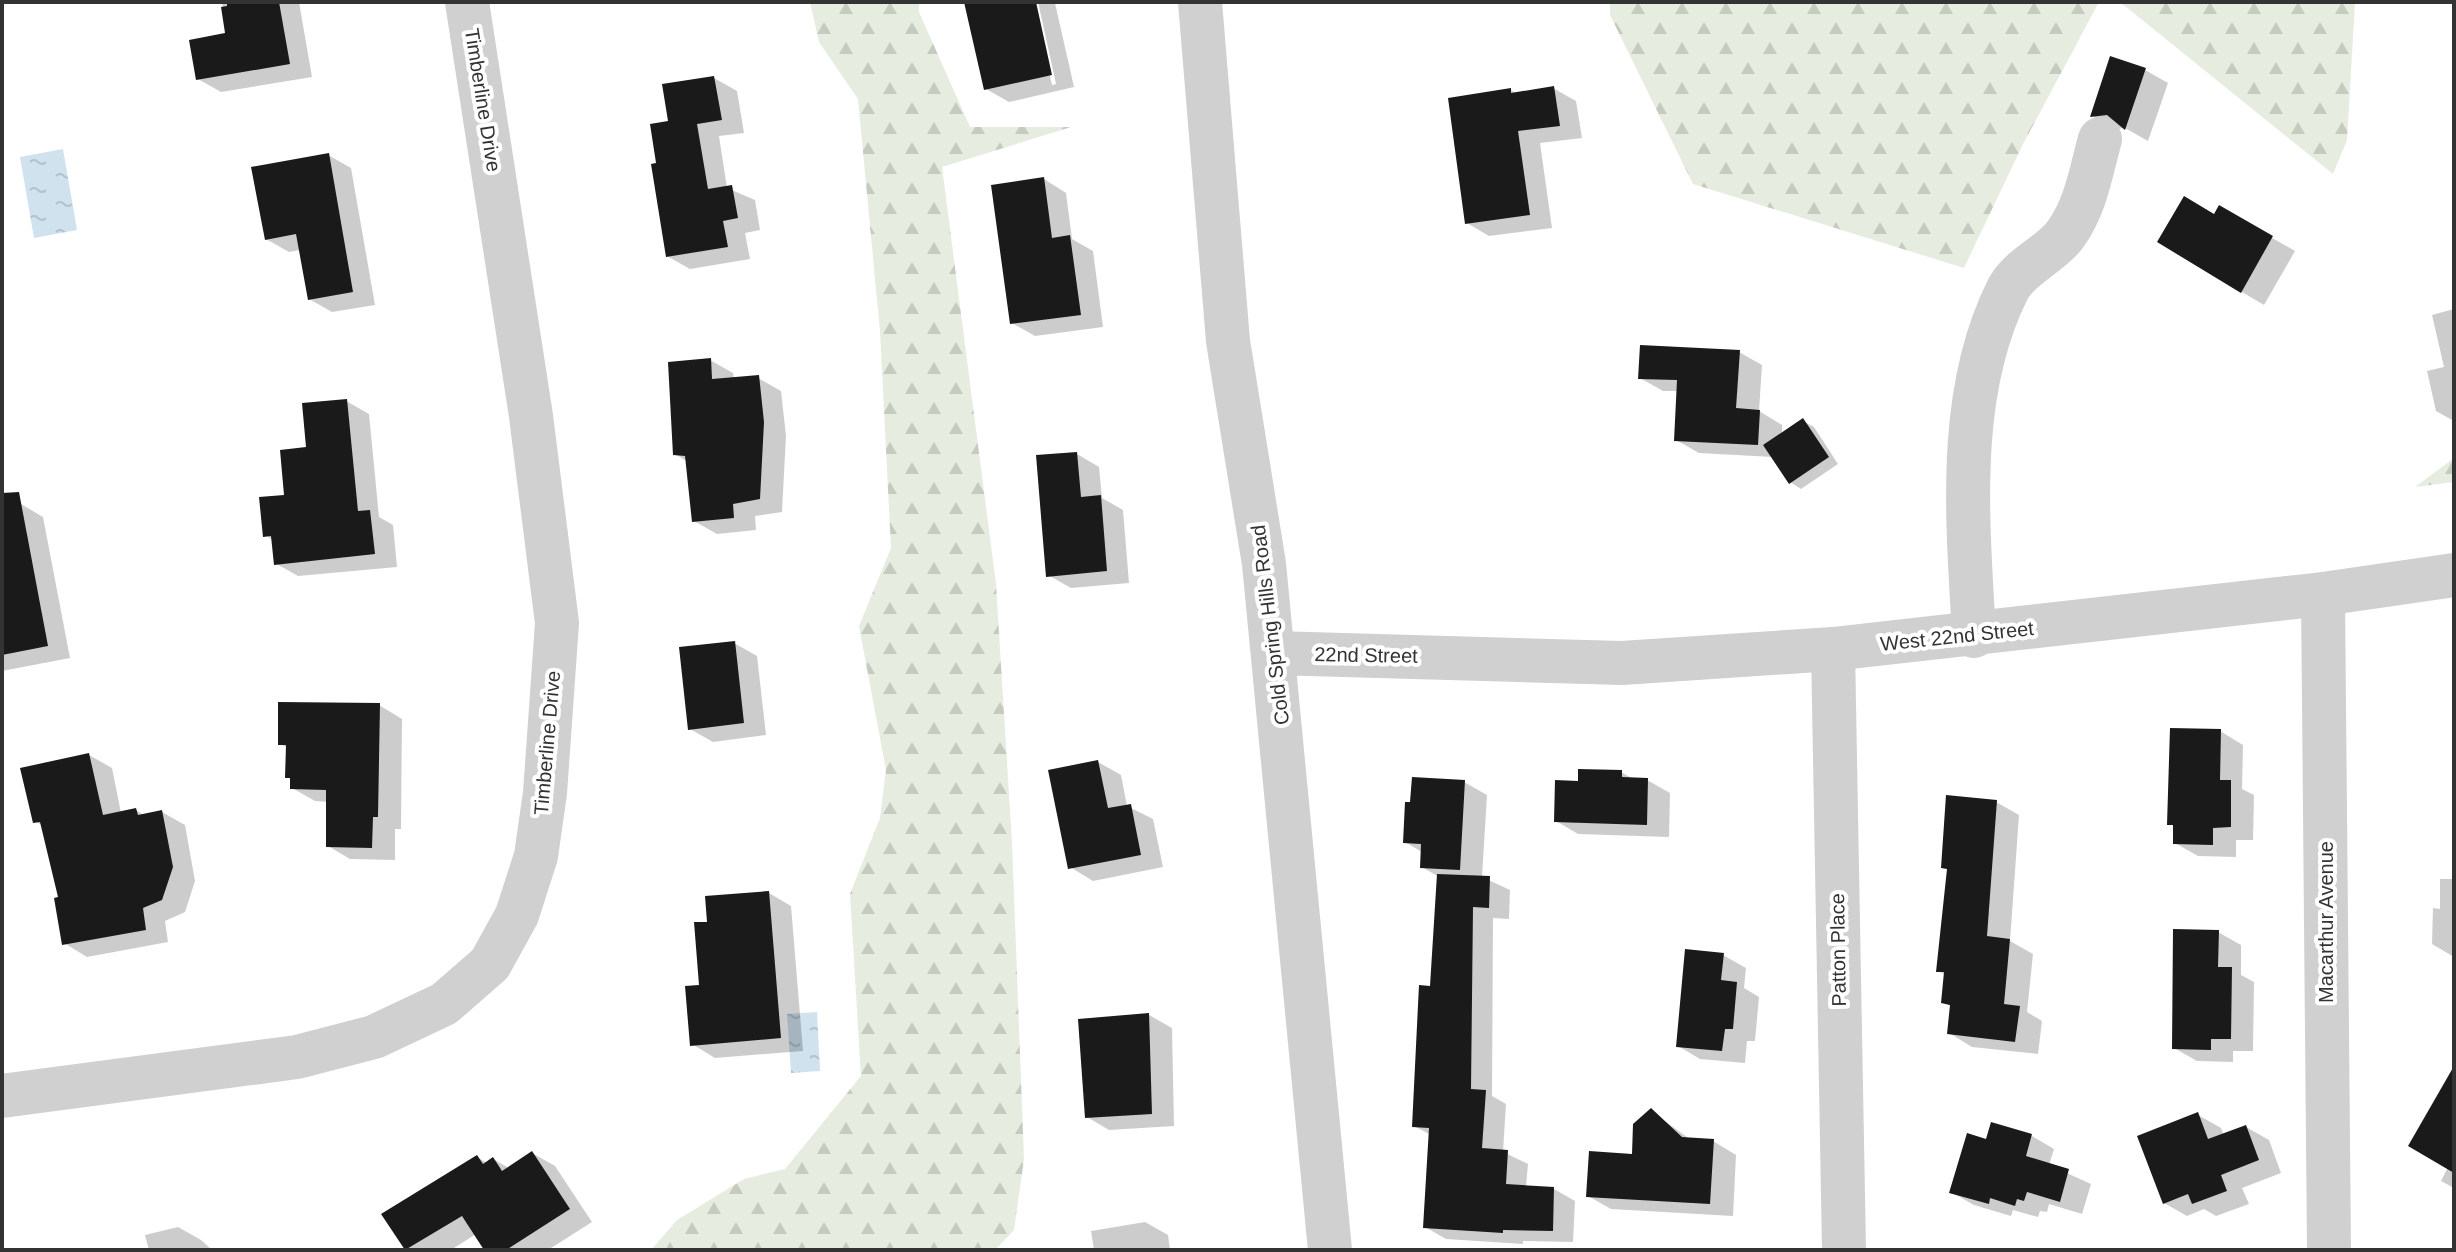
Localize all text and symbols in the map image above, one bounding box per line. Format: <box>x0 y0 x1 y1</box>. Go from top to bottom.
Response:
street label: Timberline Drive <box>461 27 505 173</box>
street label: Cold Spring Hills Road <box>1247 524 1293 726</box>
street label: West 22nd Street <box>1879 617 2035 655</box>
street label: 22nd Street <box>1314 643 1418 667</box>
street label: Timberline Drive <box>530 670 564 816</box>
street label: Macarthur Avenue <box>2315 841 2337 1003</box>
street label: Patton Place <box>1826 893 1850 1007</box>

